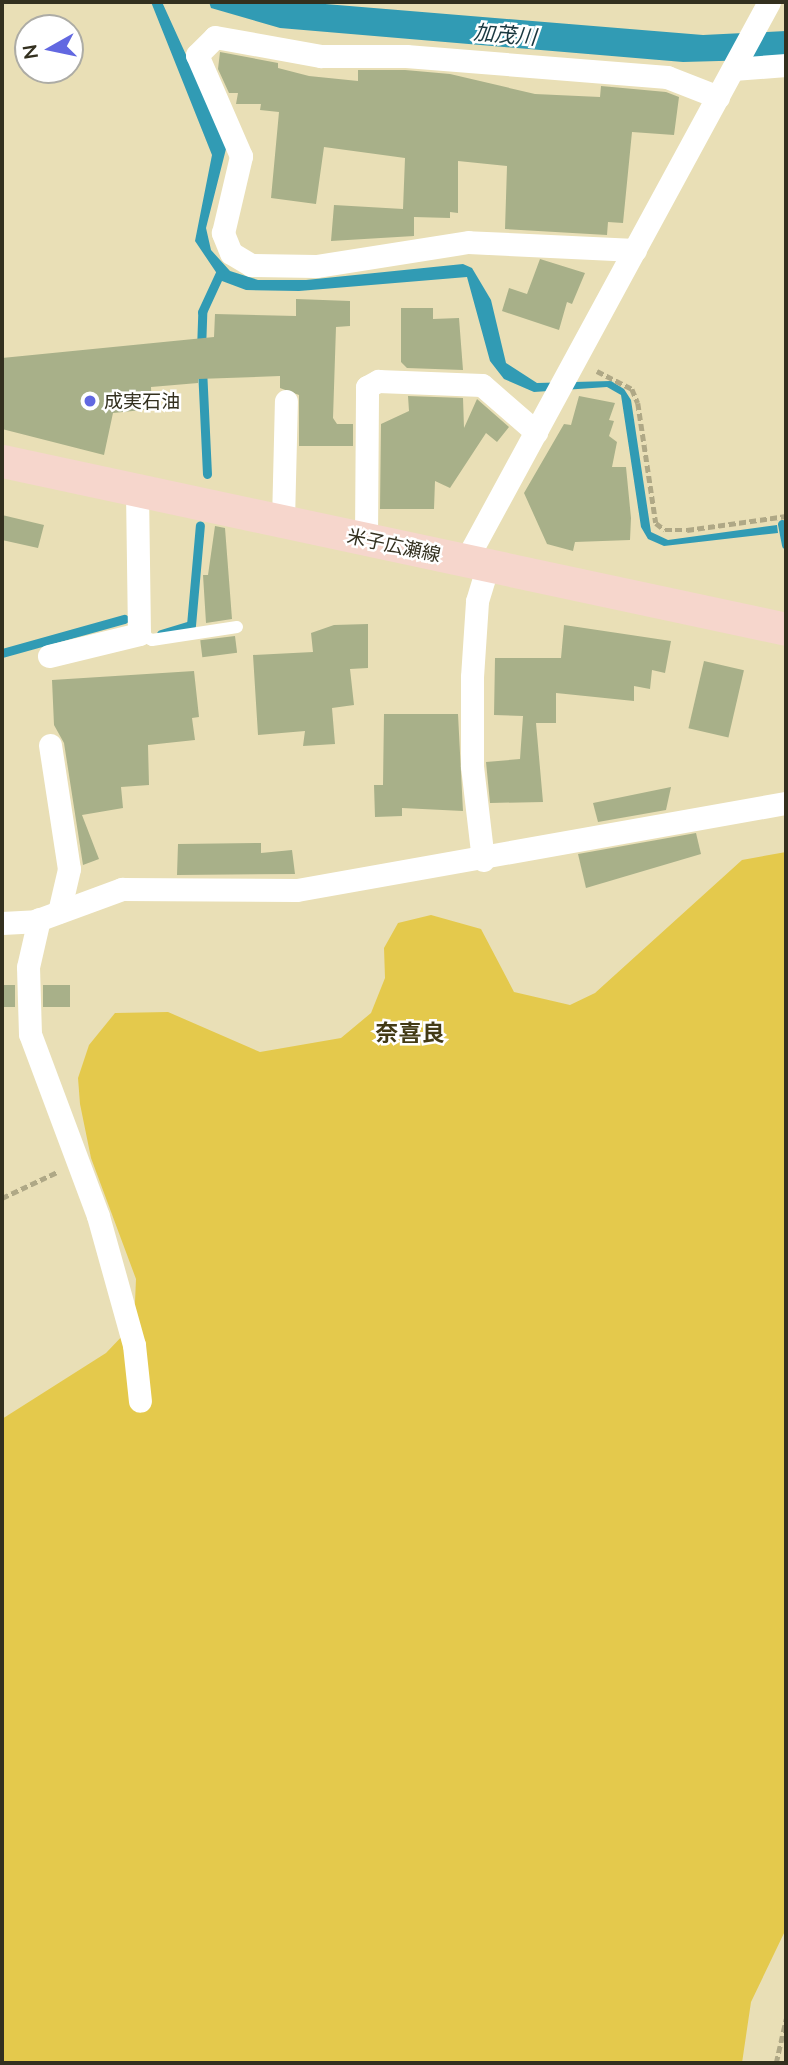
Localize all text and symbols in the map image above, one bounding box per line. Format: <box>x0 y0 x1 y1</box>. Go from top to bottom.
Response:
north arrow <box>14 14 84 84</box>
water label: 加茂川 <box>473 19 537 49</box>
text: N <box>17 43 42 61</box>
place label: 成実石油 <box>104 390 180 412</box>
marker: 成実石油 <box>82 393 98 409</box>
street label: 米子広瀬線 <box>345 524 443 566</box>
district label: 奈喜良 <box>376 1018 444 1046</box>

